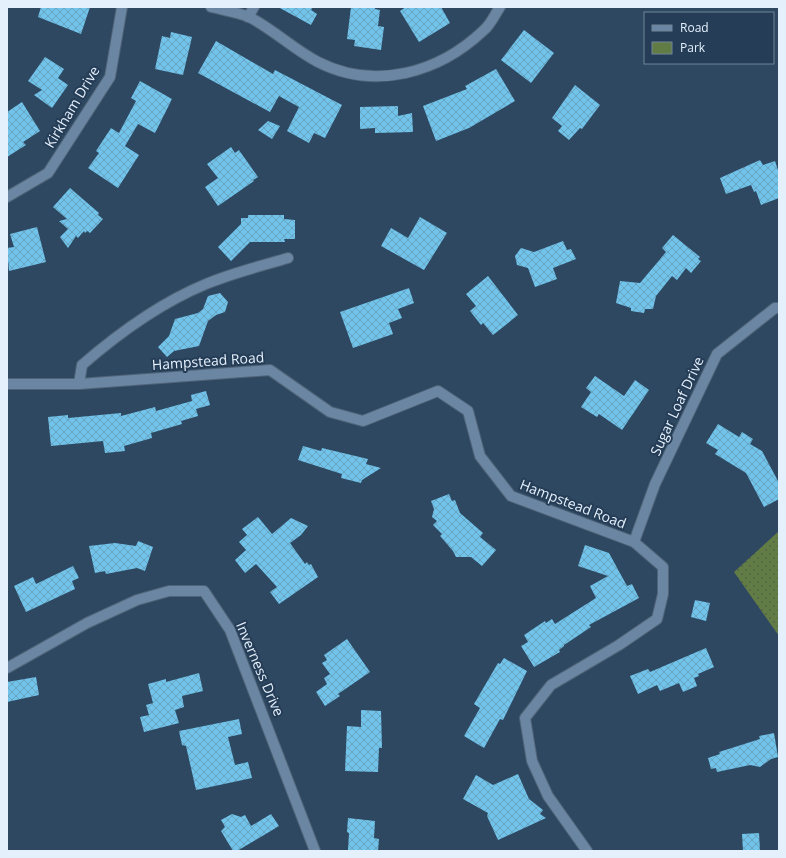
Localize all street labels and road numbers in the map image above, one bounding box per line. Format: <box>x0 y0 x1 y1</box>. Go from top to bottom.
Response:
street label: Kirkham Drive <box>40 62 104 151</box>
street label: Hampstead Road <box>151 347 265 374</box>
street label: Sugar Loaf Drive <box>645 353 708 458</box>
street label: Hampstead Road <box>517 474 629 533</box>
street label: Inverness Drive <box>232 619 289 719</box>

